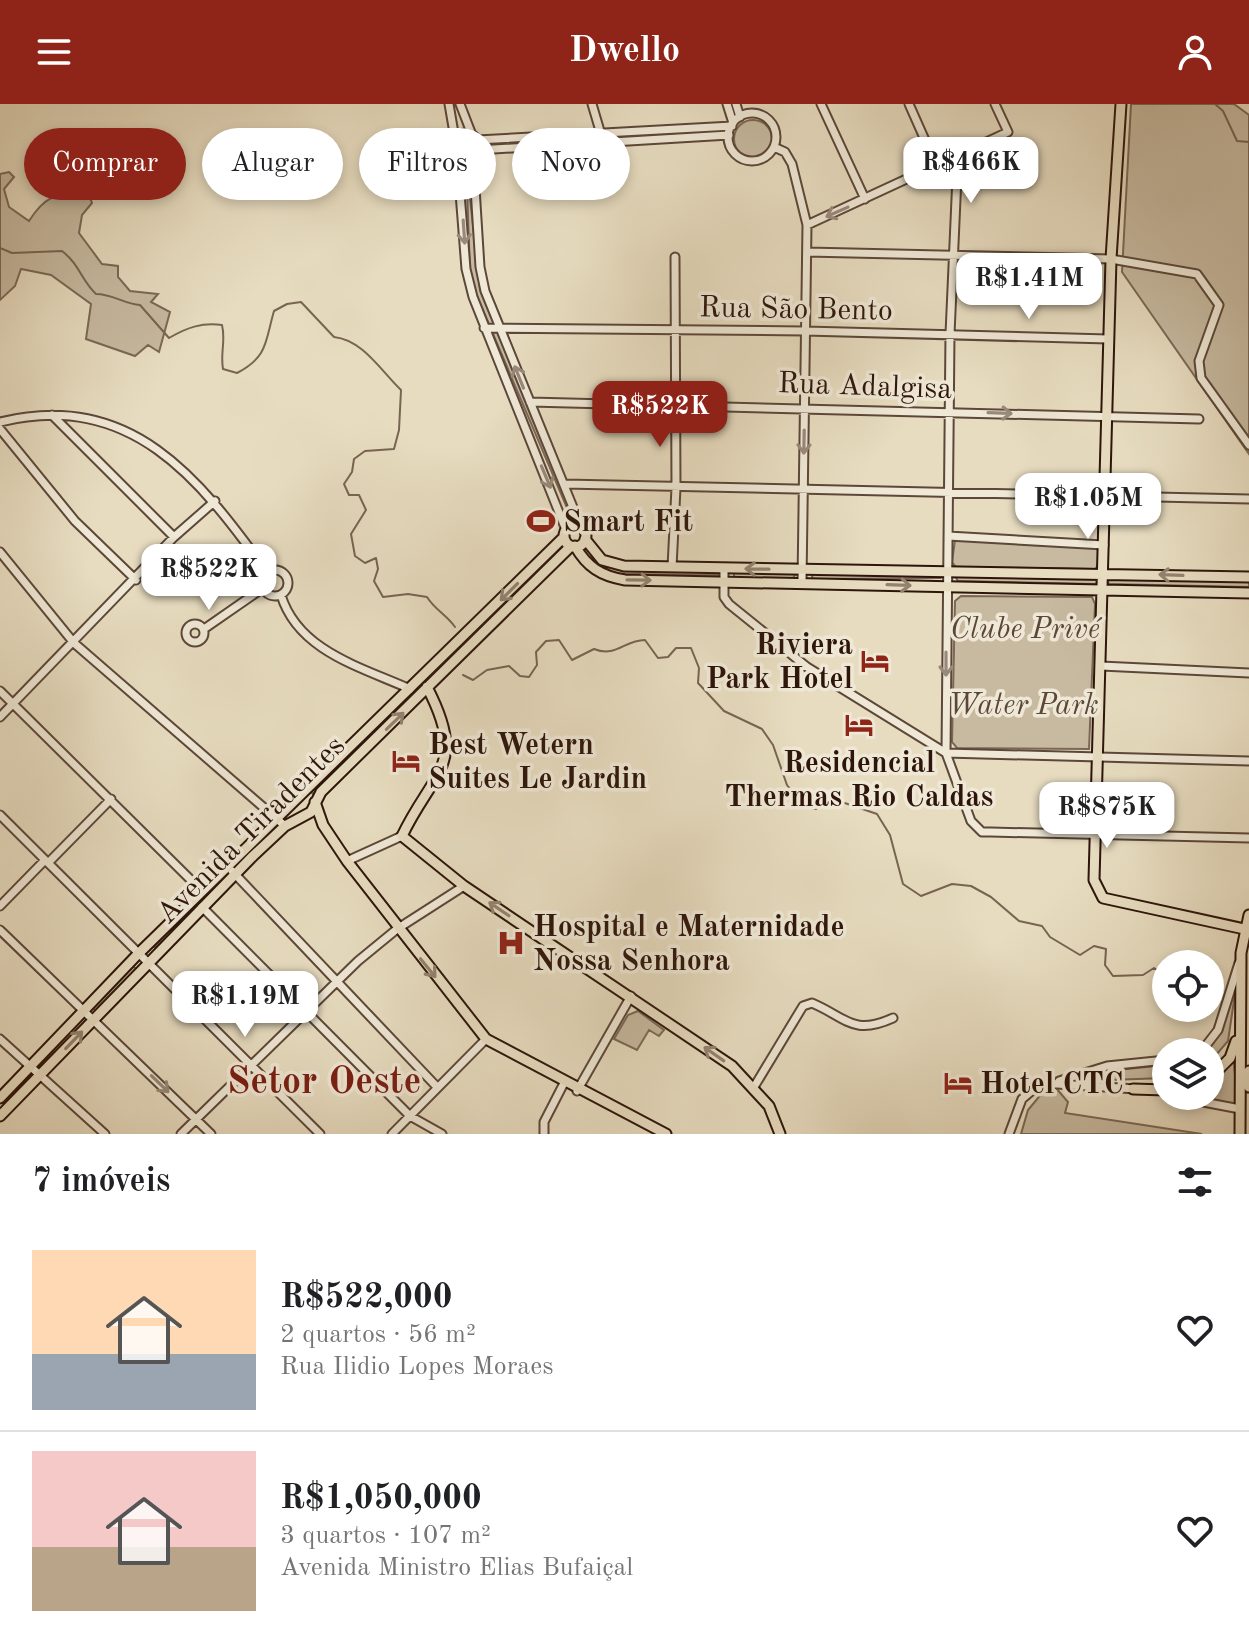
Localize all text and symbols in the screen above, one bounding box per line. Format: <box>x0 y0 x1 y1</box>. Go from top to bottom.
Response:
icon: menu <box>32 30 76 74</box>
icon: person <box>1173 30 1217 74</box>
text: Dwello <box>569 34 680 70</box>
chip: Comprar <box>24 128 186 200</box>
chip: Alugar <box>202 128 343 200</box>
chip: Filtros <box>359 128 496 200</box>
chip: Novo <box>512 128 630 200</box>
pin: R$466K <box>906 137 1036 205</box>
text: R$466K <box>921 150 1021 176</box>
one-way arrow <box>825 205 850 220</box>
one-way arrow <box>457 218 472 245</box>
pin: R$1.41M <box>955 253 1103 321</box>
text: R$1.41M <box>974 266 1084 292</box>
street label: Rua São Bento <box>699 293 893 327</box>
one-way arrow <box>511 365 526 390</box>
street label: Rua Adalgisa <box>777 369 953 405</box>
pin: R$522K <box>595 381 725 449</box>
text: R$522K <box>610 394 710 420</box>
one-way arrow <box>986 405 1013 420</box>
one-way arrow <box>796 428 812 455</box>
one-way arrow <box>540 464 554 489</box>
pin: R$1.05M <box>1014 473 1162 541</box>
text: R$1.05M <box>1033 486 1143 512</box>
sports icon: Smart Fit <box>526 506 556 536</box>
place label: Smart Fit <box>563 508 693 538</box>
pin: R$522K <box>144 544 274 612</box>
text: R$522K <box>159 557 259 583</box>
one-way arrow <box>744 561 771 576</box>
one-way arrow <box>1158 568 1185 583</box>
one-way arrow <box>625 572 652 588</box>
one-way arrow <box>885 577 912 593</box>
one-way arrow <box>500 582 519 601</box>
park label: Clube Privé <box>950 615 1103 645</box>
place label: Riviera Park Hotel <box>706 631 853 695</box>
hotel icon: Riviera Park Hotel <box>860 646 890 676</box>
one-way arrow <box>938 650 954 677</box>
park label: Water Park <box>947 691 1099 721</box>
hotel icon: Residencial Thermas Rio Caldas <box>844 710 874 740</box>
one-way arrow <box>385 712 405 730</box>
street label: Avenida Tiradentes <box>152 731 351 930</box>
place label: Best Wetern Suites Le Jardin <box>428 731 647 795</box>
hotel icon: Best Wetern Suites Le Jardin <box>391 746 421 776</box>
place label: Residencial Thermas Rio Caldas <box>725 749 993 813</box>
pin: R$875K <box>1042 782 1172 850</box>
text: R$875K <box>1057 795 1157 821</box>
one-way arrow <box>488 901 510 917</box>
place label: Hospital e Maternidade Nossa Senhora <box>533 913 845 977</box>
hospital icon: Hospital e Maternidade Nossa Senhora <box>496 928 526 958</box>
map controls <box>1152 950 1224 1110</box>
button: locate <box>1152 950 1224 1022</box>
one-way arrow <box>419 957 437 978</box>
pin: R$1.19M <box>171 971 319 1039</box>
text: R$1.19M <box>190 984 300 1010</box>
one-way arrow <box>64 1030 83 1050</box>
button: layers <box>1152 1038 1224 1110</box>
one-way arrow <box>704 1046 726 1062</box>
district label: Setor Oeste <box>227 1064 421 1102</box>
hotel icon: Hotel CTC <box>943 1068 973 1098</box>
place label: Hotel CTC <box>980 1070 1124 1100</box>
one-way arrow <box>150 1074 169 1093</box>
icon: filters <box>1173 1160 1217 1204</box>
text: 7 imóveis <box>32 1165 170 1199</box>
text: R$522,000 <box>280 1281 452 1315</box>
icon: home <box>96 1282 192 1378</box>
icon: heart <box>1173 1308 1217 1352</box>
text: 2 quartos · 56 m² <box>280 1322 476 1348</box>
text: Rua Ilidio Lopes Moraes <box>280 1354 553 1380</box>
text: R$1,050,000 <box>280 1482 482 1516</box>
icon: home <box>96 1483 192 1579</box>
icon: heart <box>1173 1509 1217 1553</box>
text: 3 quartos · 107 m² <box>280 1523 491 1549</box>
text: Avenida Ministro Elias Bufaiçal <box>280 1555 633 1581</box>

